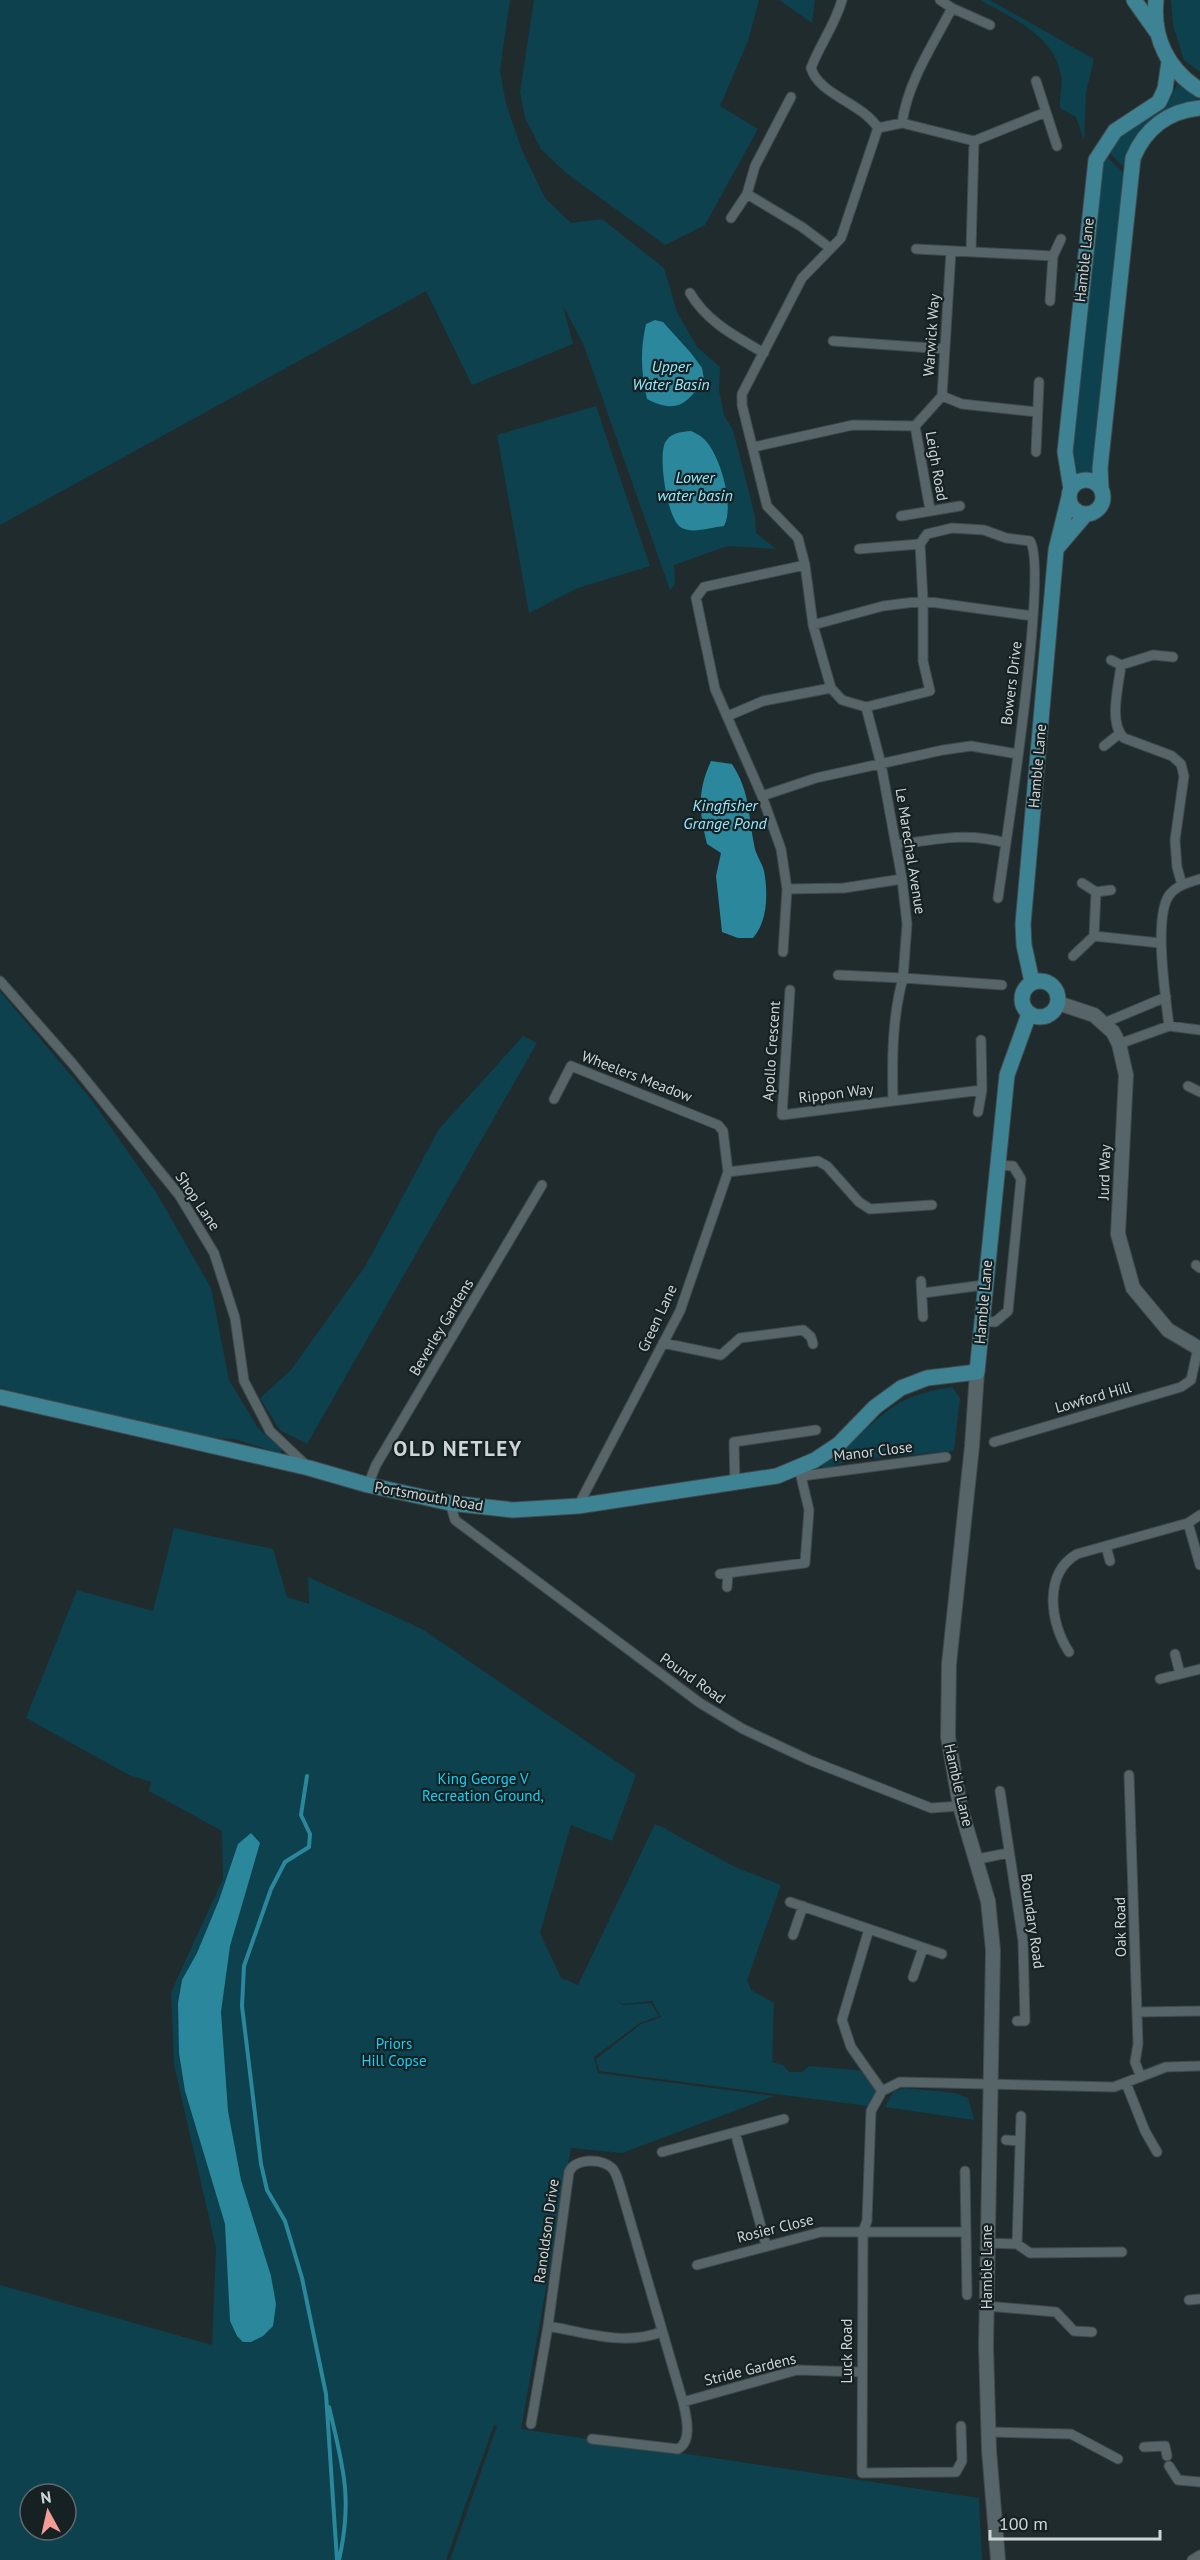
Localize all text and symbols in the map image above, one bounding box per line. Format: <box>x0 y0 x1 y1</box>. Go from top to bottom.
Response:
street label: Hamble Lane <box>1070 217 1098 303</box>
street label: Warwick Way <box>919 293 943 377</box>
water label: Upper Water Basin <box>632 356 710 394</box>
street label: Leigh Road <box>922 430 952 502</box>
water label: Lower water basin <box>657 467 733 505</box>
street label: Bowers Drive <box>996 640 1026 726</box>
street label: Hamble Lane <box>1024 723 1050 809</box>
street label: Le Marechal Avenue <box>892 787 930 915</box>
water label: Kingfisher Grange Pond <box>683 795 768 833</box>
street label: Apollo Crescent <box>758 1000 784 1102</box>
street label: Wheelers Meadow <box>579 1046 695 1106</box>
street label: Rippon Way <box>797 1079 875 1107</box>
street label: Jurd Way <box>1094 1144 1114 1201</box>
street label: Shop Lane <box>171 1168 225 1234</box>
street label: Hamble Lane <box>970 1259 996 1345</box>
street label: Beverley Gardens <box>405 1275 477 1379</box>
street label: Green Lane <box>633 1281 681 1355</box>
street label: Lowford Hill <box>1053 1377 1134 1417</box>
district label: OLD NETLEY <box>393 1435 523 1462</box>
street label: Manor Close <box>832 1437 914 1465</box>
street label: Portsmouth Road <box>373 1477 485 1515</box>
street label: Pound Road <box>656 1648 730 1708</box>
street label: Hamble Lane <box>940 1742 978 1828</box>
park label: King George V Recreation Ground, <box>422 1769 544 1805</box>
street label: Boundary Road <box>1017 1872 1049 1970</box>
street label: Oak Road <box>1110 1897 1130 1957</box>
park label: Priors Hill Copse <box>362 2034 427 2070</box>
street label: Ranoldson Drive <box>529 2178 563 2284</box>
street label: Rosier Close <box>735 2209 815 2247</box>
street label: Hamble Lane <box>977 2225 996 2309</box>
street label: Luck Road <box>837 2319 856 2383</box>
street label: Stride Gardens <box>702 2348 798 2390</box>
north arrow <box>18 2482 78 2542</box>
text: N <box>39 2487 53 2508</box>
scale bar <box>990 2503 1160 2541</box>
text: 100 m <box>999 2512 1048 2535</box>

